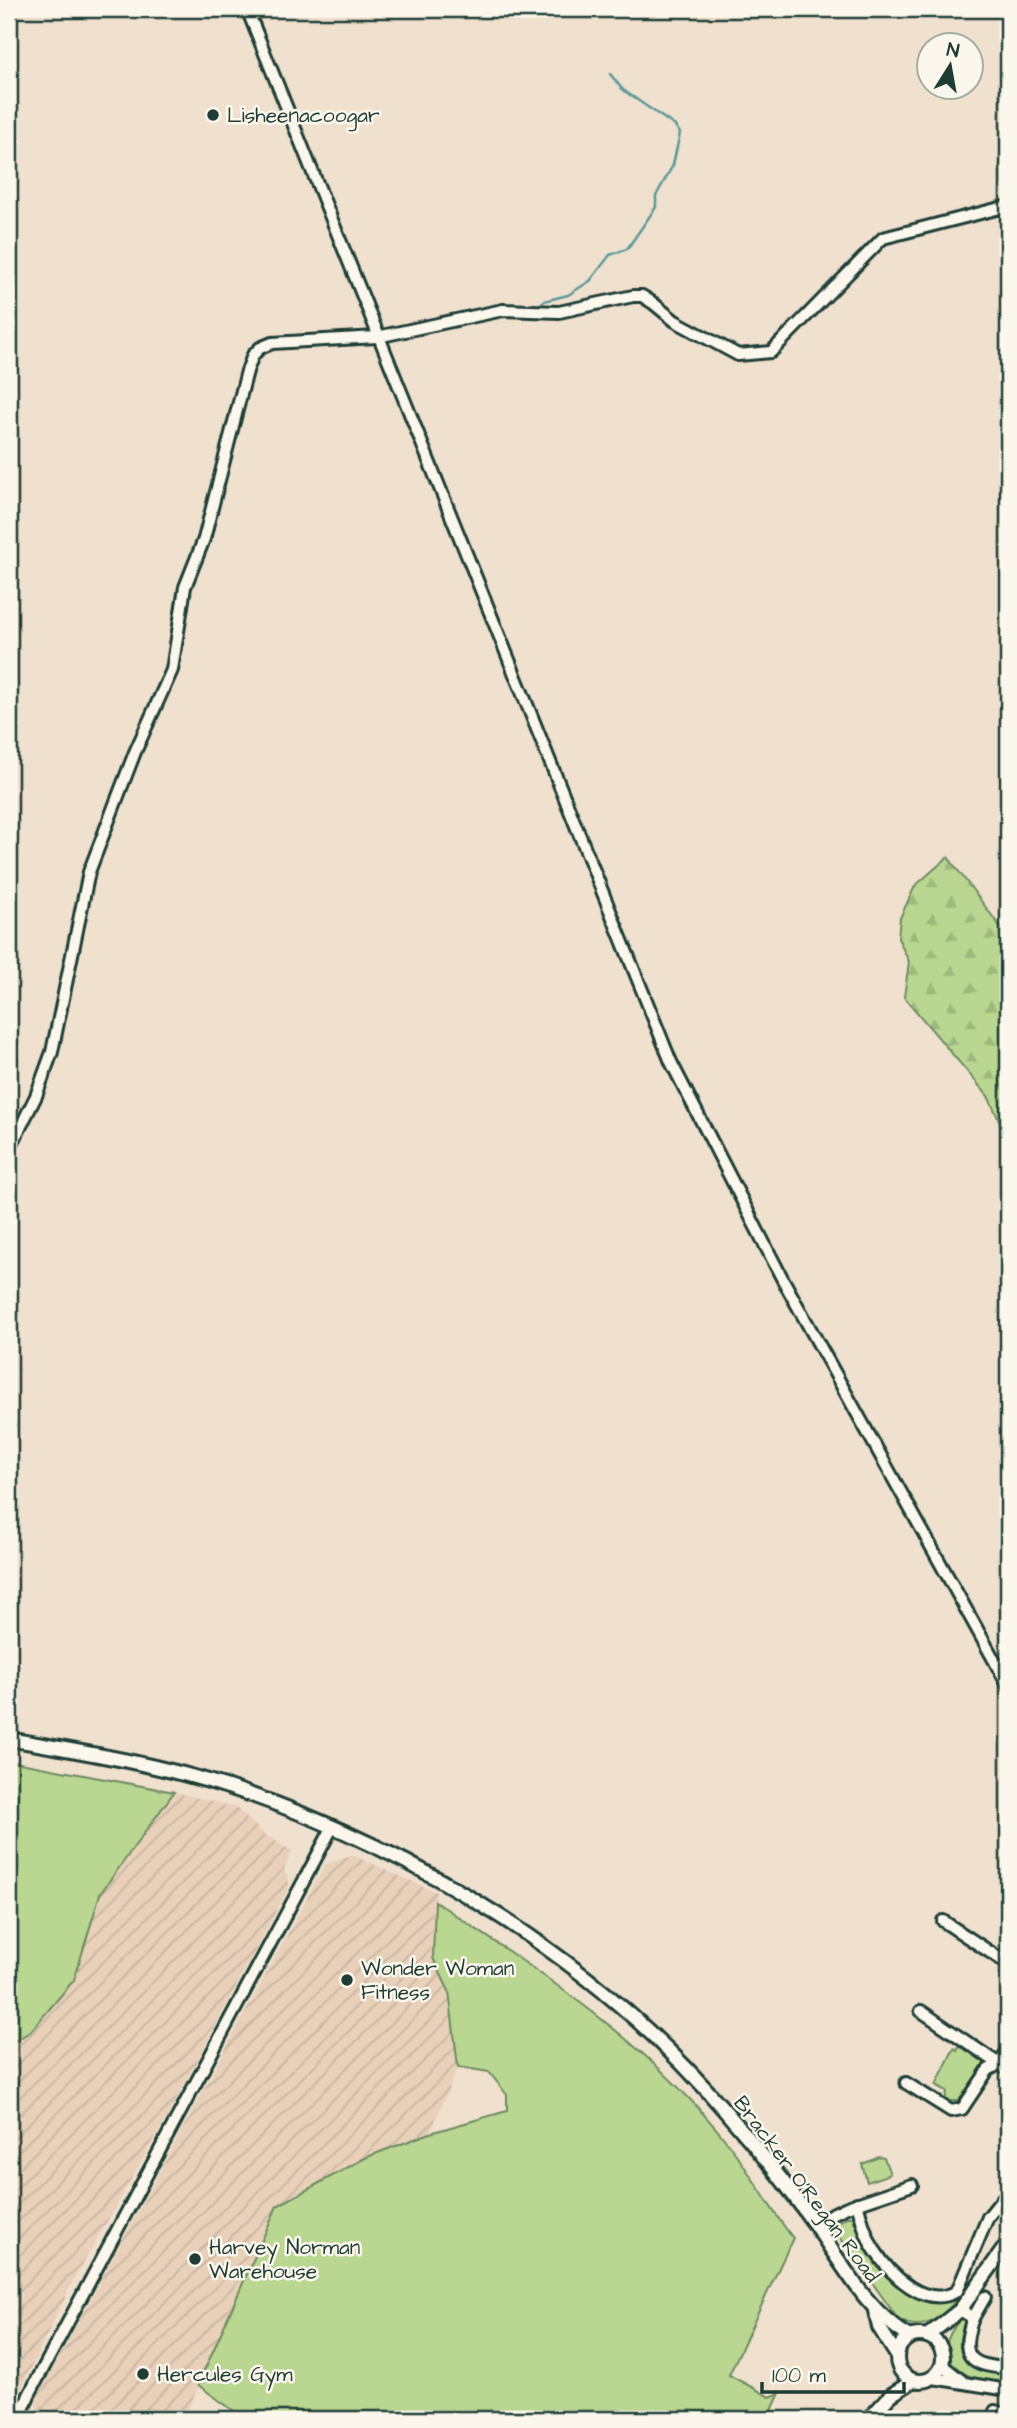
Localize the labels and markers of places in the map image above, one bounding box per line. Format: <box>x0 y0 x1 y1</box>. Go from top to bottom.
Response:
place label: Lisheenacoogar <box>227 101 380 132</box>
marker: Lisheenacoogar <box>205 107 221 123</box>
place label: Wonder Woman Fitness <box>361 1954 514 2007</box>
marker: Wonder Woman Fitness <box>339 1972 355 1988</box>
place label: Harvey Norman Warehouse <box>209 2233 360 2286</box>
marker: Harvey Norman Warehouse <box>187 2251 203 2267</box>
place label: Hercules Gym <box>157 2360 293 2391</box>
marker: Hercules Gym <box>135 2366 151 2382</box>

